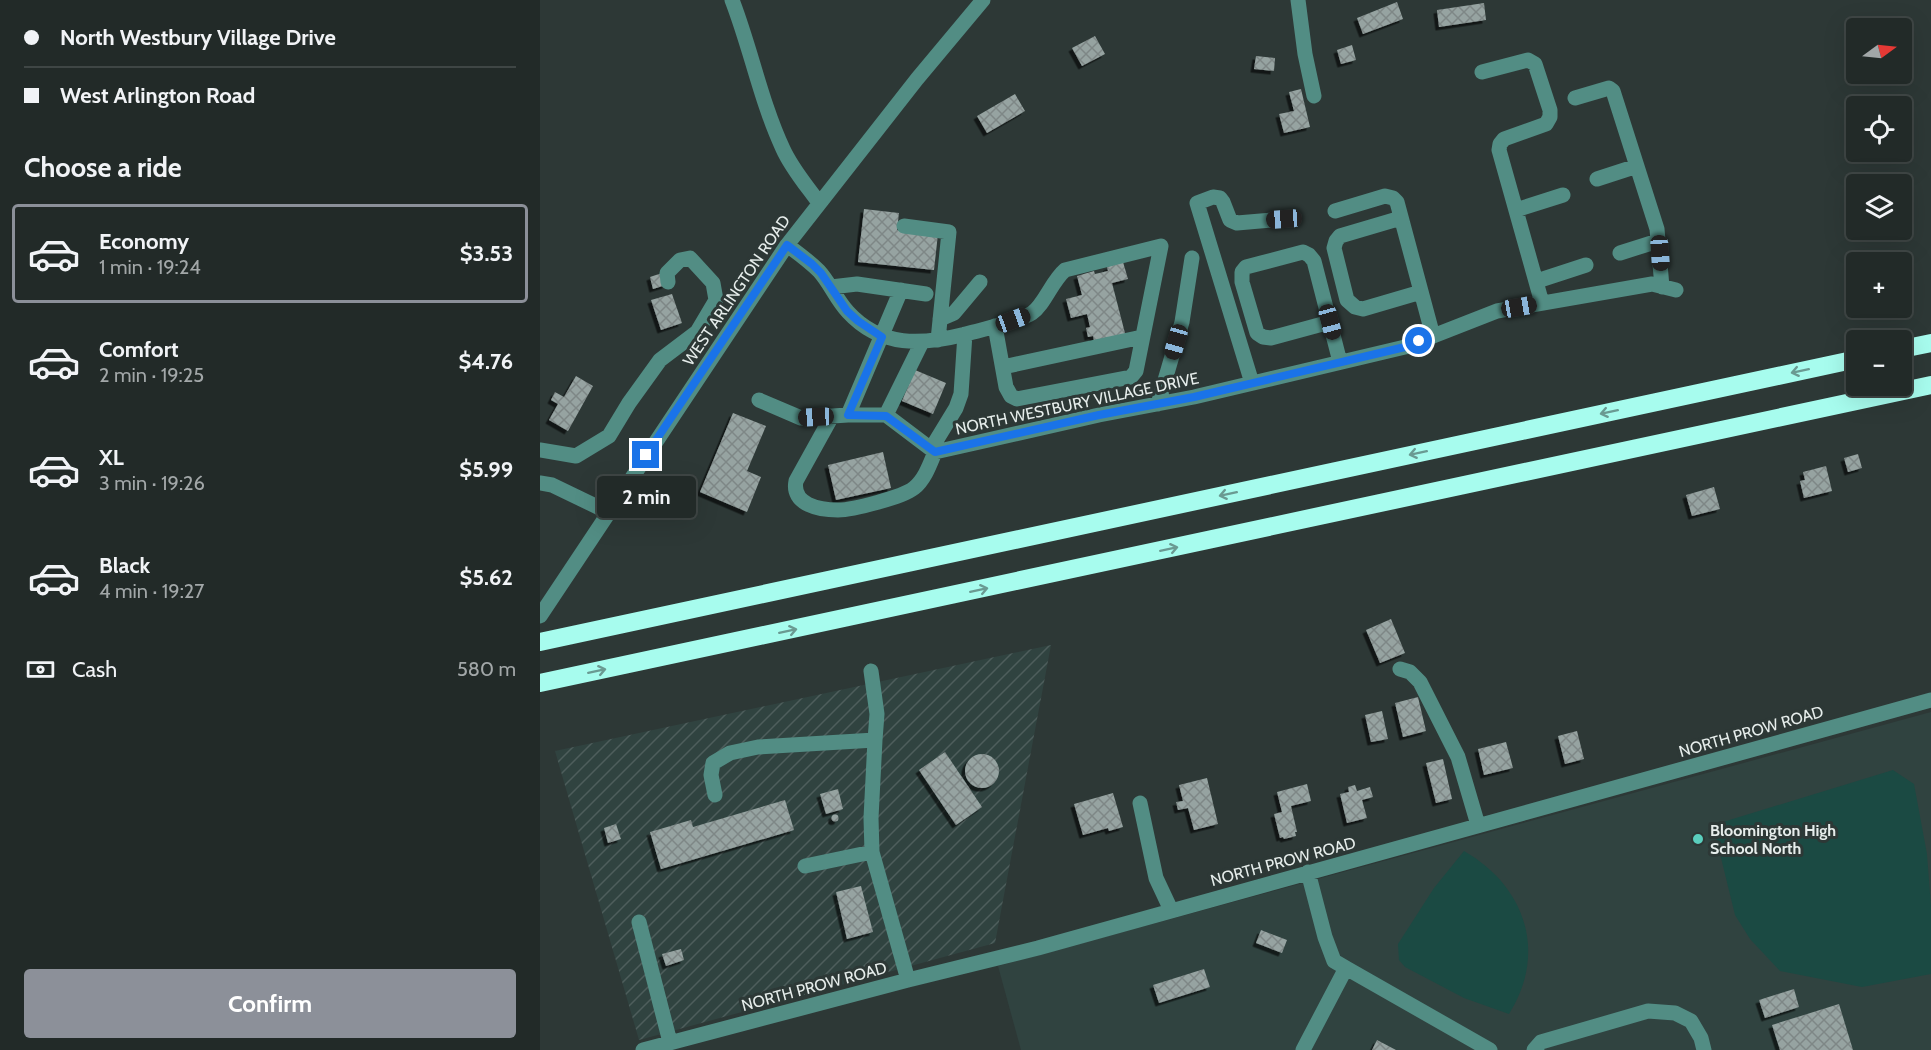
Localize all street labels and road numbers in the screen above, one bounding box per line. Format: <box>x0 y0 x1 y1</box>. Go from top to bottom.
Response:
street label: WEST ARLINGTON ROAD <box>679 211 794 369</box>
street label: NORTH WESTBURY VILLAGE DRIVE <box>954 368 1201 439</box>
street label: NORTH PROW ROAD <box>1677 702 1826 761</box>
street label: NORTH PROW ROAD <box>1208 833 1358 890</box>
street label: NORTH PROW ROAD <box>739 958 889 1015</box>

